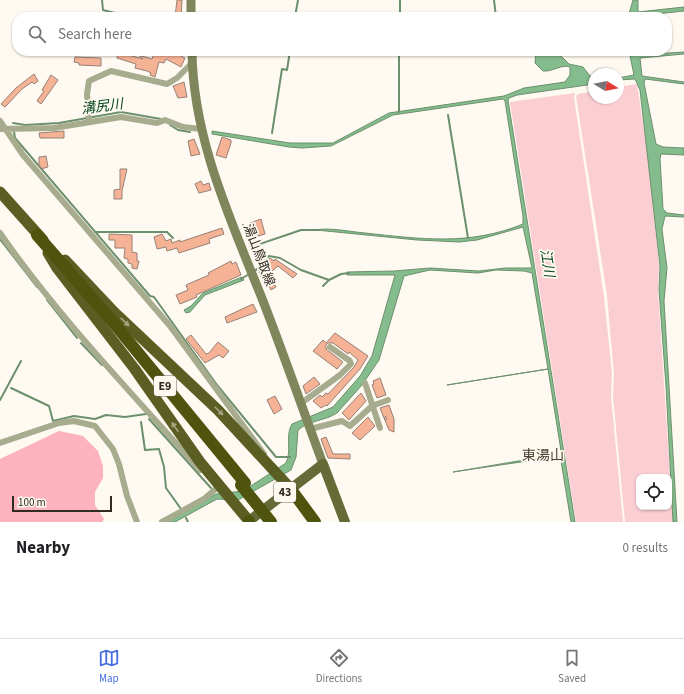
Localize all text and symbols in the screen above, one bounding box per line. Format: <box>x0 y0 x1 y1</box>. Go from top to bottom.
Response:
search box <box>12 12 672 56</box>
icon: search <box>26 23 48 45</box>
text: Search here <box>58 24 132 45</box>
north arrow <box>588 68 624 104</box>
water label: 溝尻川 <box>80 94 126 119</box>
street label: 湯山鳥取線 <box>239 221 279 289</box>
water label: 江川 <box>535 248 559 280</box>
one-way arrow <box>120 317 130 326</box>
road number: E9 <box>154 376 176 396</box>
one-way arrow <box>214 406 224 416</box>
one-way arrow <box>171 422 179 432</box>
district label: 東湯山 <box>522 446 564 466</box>
map controls <box>636 474 672 510</box>
button: locate <box>636 474 672 510</box>
road number: 43 <box>274 482 296 502</box>
scale bar <box>12 494 112 513</box>
text: 100 m <box>18 495 46 510</box>
text: Nearby <box>16 536 70 560</box>
text: 0 results <box>623 539 668 557</box>
tab: Map <box>98 647 120 686</box>
tab: Directions <box>316 647 362 686</box>
tab: Saved <box>558 647 586 686</box>

